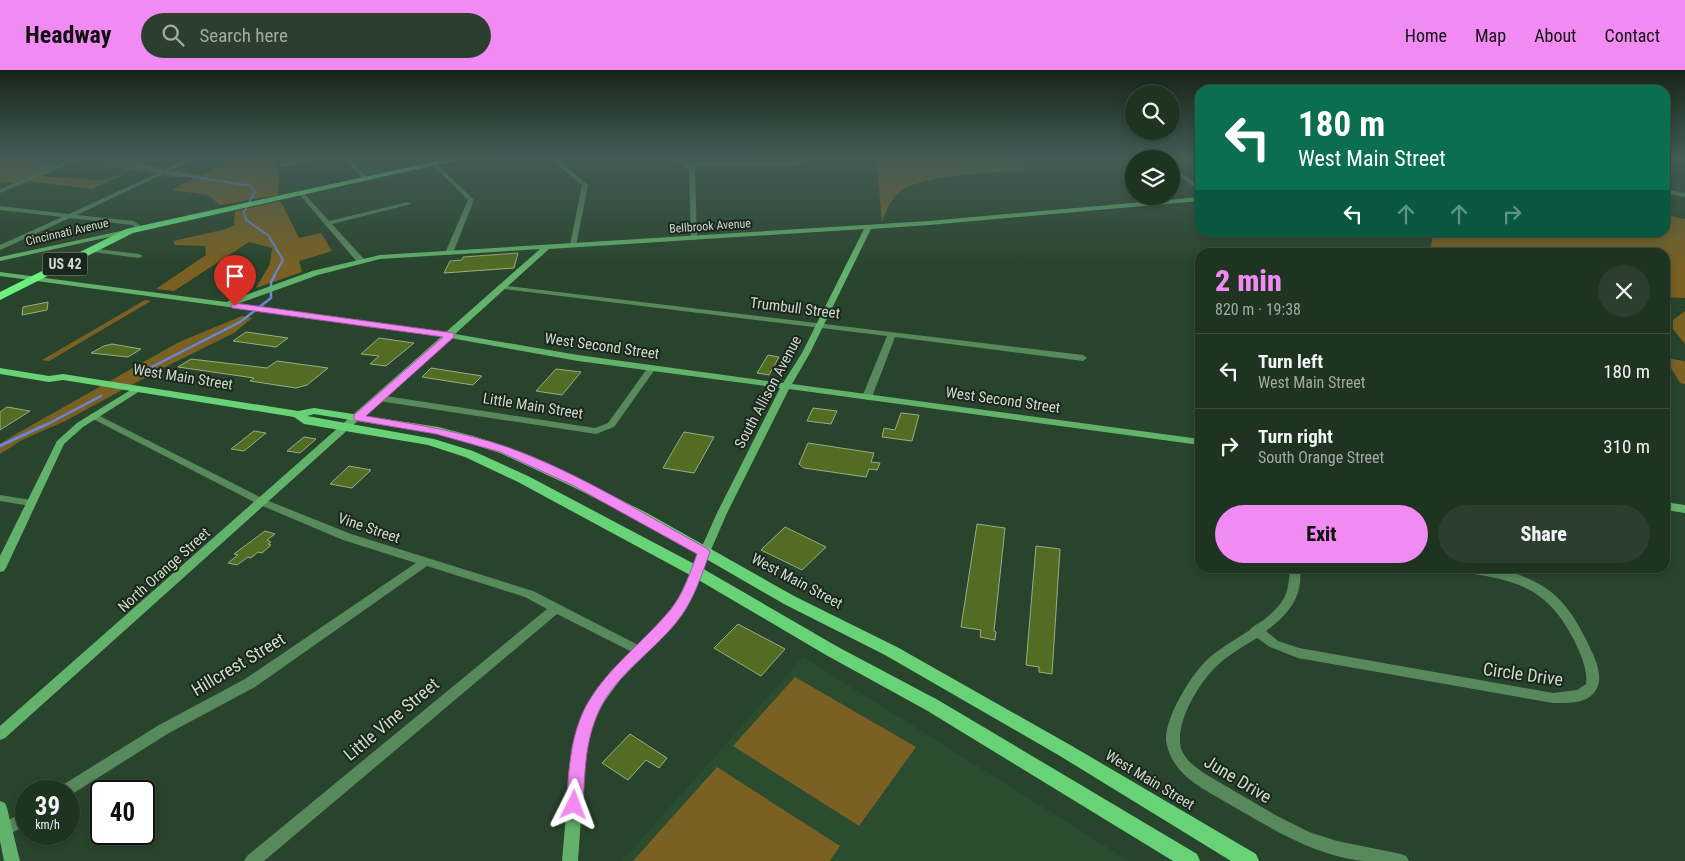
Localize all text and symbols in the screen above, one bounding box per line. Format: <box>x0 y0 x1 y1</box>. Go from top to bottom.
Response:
search box <box>141 13 491 58</box>
text: Headway <box>25 21 111 49</box>
icon: search <box>159 21 187 49</box>
text: Search here <box>199 24 288 47</box>
text: Home <box>1405 25 1447 46</box>
text: Map <box>1475 25 1506 46</box>
text: About <box>1534 25 1576 46</box>
text: Contact <box>1604 25 1660 46</box>
map controls <box>1125 85 1180 205</box>
button: search <box>1125 85 1180 140</box>
text: 180 m <box>1298 104 1385 145</box>
icon: left <box>1215 105 1280 170</box>
text: West Main Street <box>1298 146 1446 171</box>
button: layers <box>1125 150 1180 205</box>
icon: left <box>1339 200 1367 228</box>
icon: ahead <box>1392 200 1420 228</box>
icon: ahead <box>1445 200 1473 228</box>
icon: right <box>1498 200 1526 228</box>
street label: Cincinnati Avenue <box>24 216 110 248</box>
street label: Bellbrook Avenue <box>669 216 752 236</box>
road number: US 42 <box>42 252 88 275</box>
pin <box>214 255 256 306</box>
icon: arrive <box>221 262 249 290</box>
text: 2 min <box>1215 263 1282 298</box>
button: close <box>1598 265 1650 317</box>
street label: Trumbull Street <box>749 294 841 322</box>
text: 820 m · 19:38 <box>1215 300 1301 319</box>
street label: West Second Street <box>544 329 660 363</box>
street label: South Allison Avenue <box>731 333 805 451</box>
text: Turn left <box>1258 350 1323 373</box>
icon: left <box>1215 357 1243 385</box>
street label: West Main Street <box>132 360 234 394</box>
text: 180 m <box>1603 360 1650 383</box>
text: West Main Street <box>1258 373 1365 392</box>
street label: West Second Street <box>945 383 1061 417</box>
street label: Little Main Street <box>482 389 584 423</box>
text: Turn right <box>1258 425 1333 448</box>
icon: right <box>1215 432 1243 460</box>
text: 310 m <box>1603 435 1650 458</box>
text: South Orange Street <box>1258 448 1384 467</box>
button: Exit <box>1215 505 1428 563</box>
button: Share <box>1438 505 1650 563</box>
street label: Vine Street <box>335 509 403 547</box>
street label: North Orange Street <box>114 524 214 616</box>
street label: West Main Street <box>748 549 846 613</box>
street label: Hillcrest Street <box>187 628 289 700</box>
street label: Circle Drive <box>1482 658 1564 690</box>
street label: Little Vine Street <box>339 673 443 765</box>
street label: West Main Street <box>1102 746 1198 814</box>
street label: June Drive <box>1201 751 1275 807</box>
position arrow <box>547 778 599 830</box>
speed limit sign: 40 <box>90 780 155 845</box>
text: 39 <box>35 792 60 821</box>
text: km/h <box>35 818 60 832</box>

